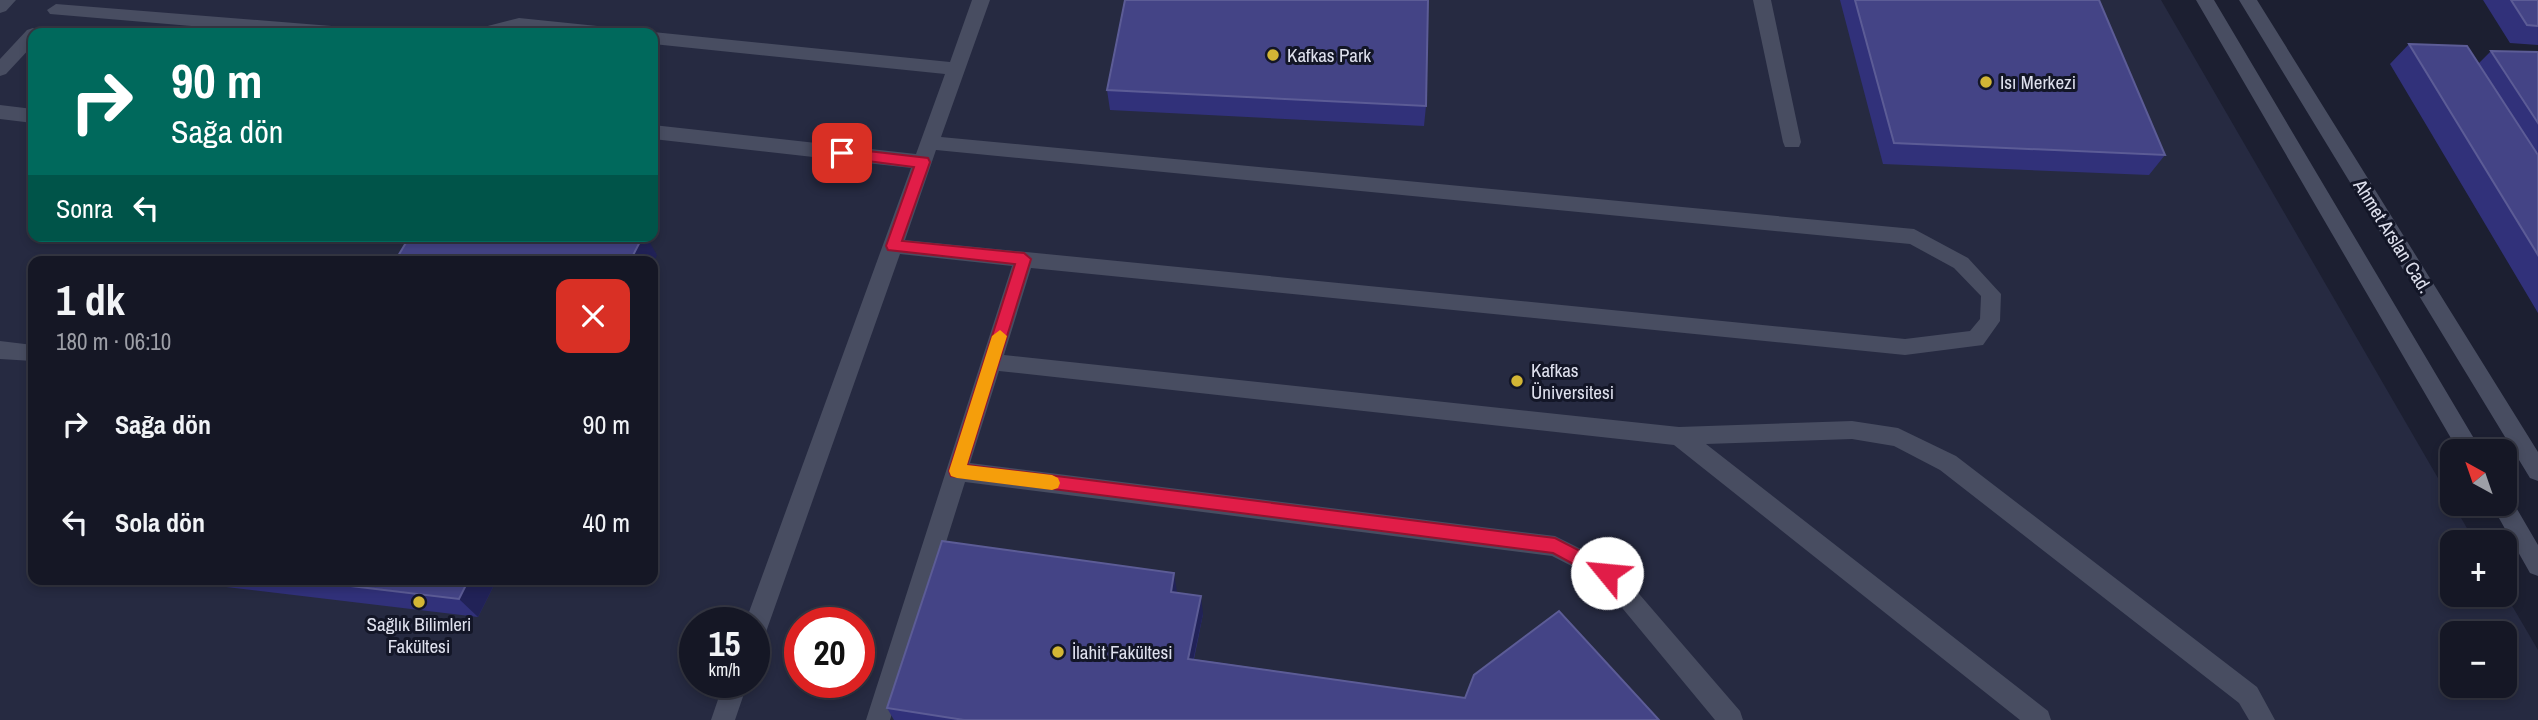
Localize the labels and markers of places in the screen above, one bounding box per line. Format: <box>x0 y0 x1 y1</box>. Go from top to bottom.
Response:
place label: Kafkas Park <box>1287 42 1371 68</box>
marker: Kafkas Park <box>1265 47 1281 63</box>
place label: Isı Merkezi <box>2000 69 2076 95</box>
marker: Isı Merkezi <box>1978 74 1994 90</box>
pin <box>812 123 872 183</box>
place label: Kafkas Üniversitesi <box>1531 357 1614 405</box>
marker: Kafkas Üniversitesi <box>1509 373 1525 389</box>
marker: Sağlık Bilimleri Fakültesi <box>411 594 427 610</box>
place label: Sağlık Bilimleri Fakültesi <box>367 611 471 659</box>
place label: İlahit Fakültesi <box>1072 639 1173 665</box>
marker: İlahit Fakültesi <box>1050 644 1066 660</box>

